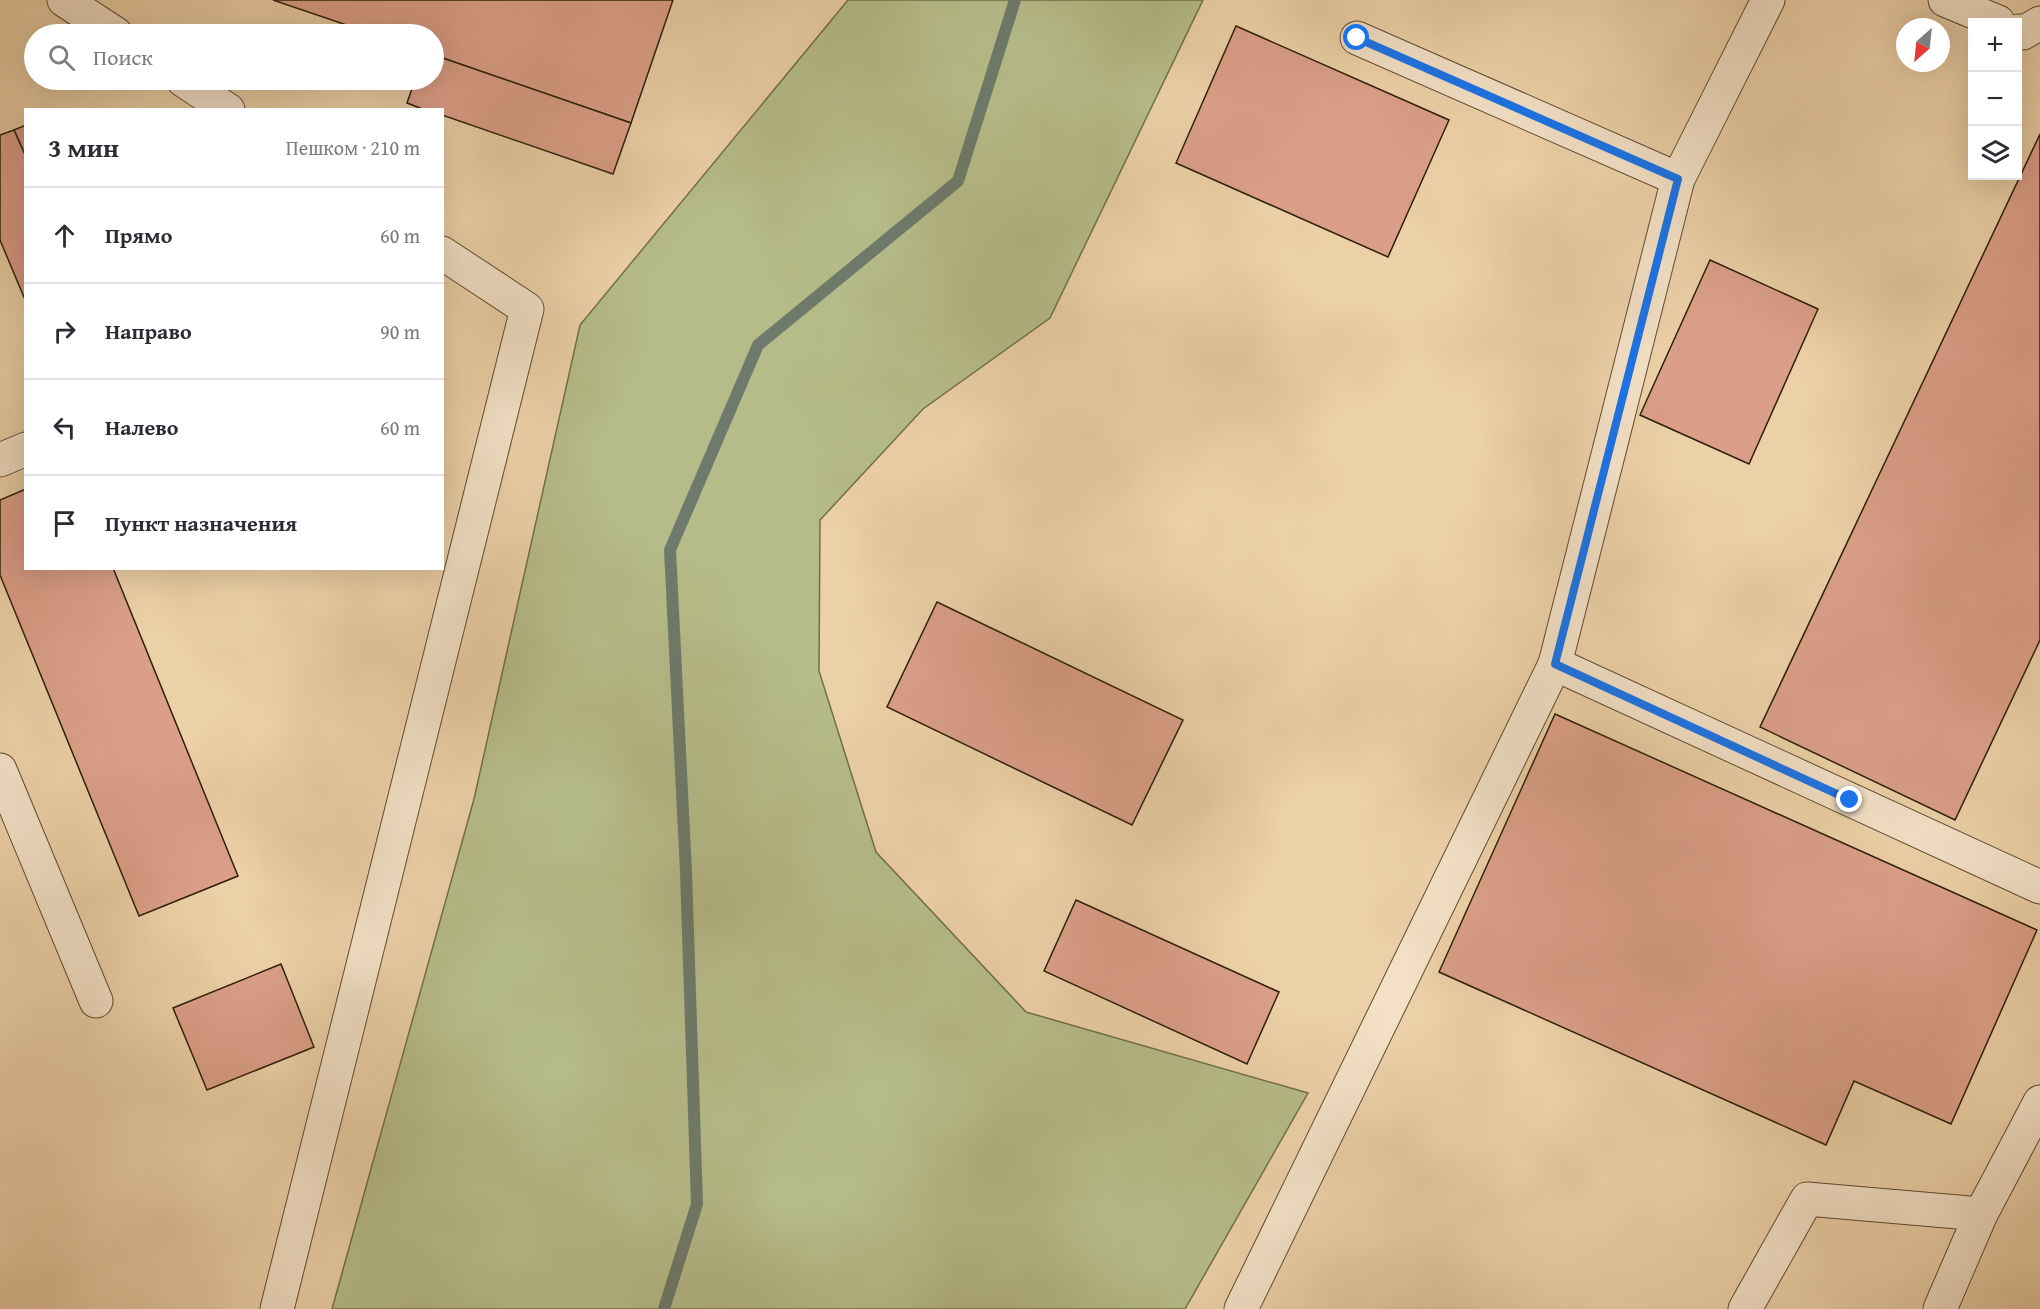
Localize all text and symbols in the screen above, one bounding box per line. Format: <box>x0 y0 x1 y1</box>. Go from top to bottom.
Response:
north arrow <box>1896 18 1950 72</box>
map controls <box>1968 18 2022 180</box>
button: + <box>1968 18 2022 72</box>
search box <box>24 24 444 90</box>
route start <box>1343 24 1369 50</box>
icon: search <box>45 41 78 74</box>
text: Поиск <box>93 41 153 73</box>
button: − <box>1968 72 2022 126</box>
button: layers <box>1968 126 2022 180</box>
text: 3 мин <box>48 128 119 167</box>
text: Пешком · 210 m <box>286 133 420 162</box>
icon: ahead <box>48 219 81 252</box>
text: Прямо <box>105 219 172 251</box>
text: 60 m <box>380 221 420 250</box>
icon: right <box>48 315 81 348</box>
text: Направо <box>105 315 192 347</box>
text: 90 m <box>380 317 420 346</box>
icon: left <box>48 411 81 444</box>
text: Налево <box>105 411 178 443</box>
text: 60 m <box>380 413 420 442</box>
icon: arrive <box>48 507 81 540</box>
text: Пункт назначения <box>105 507 297 539</box>
route end <box>1836 786 1862 812</box>

